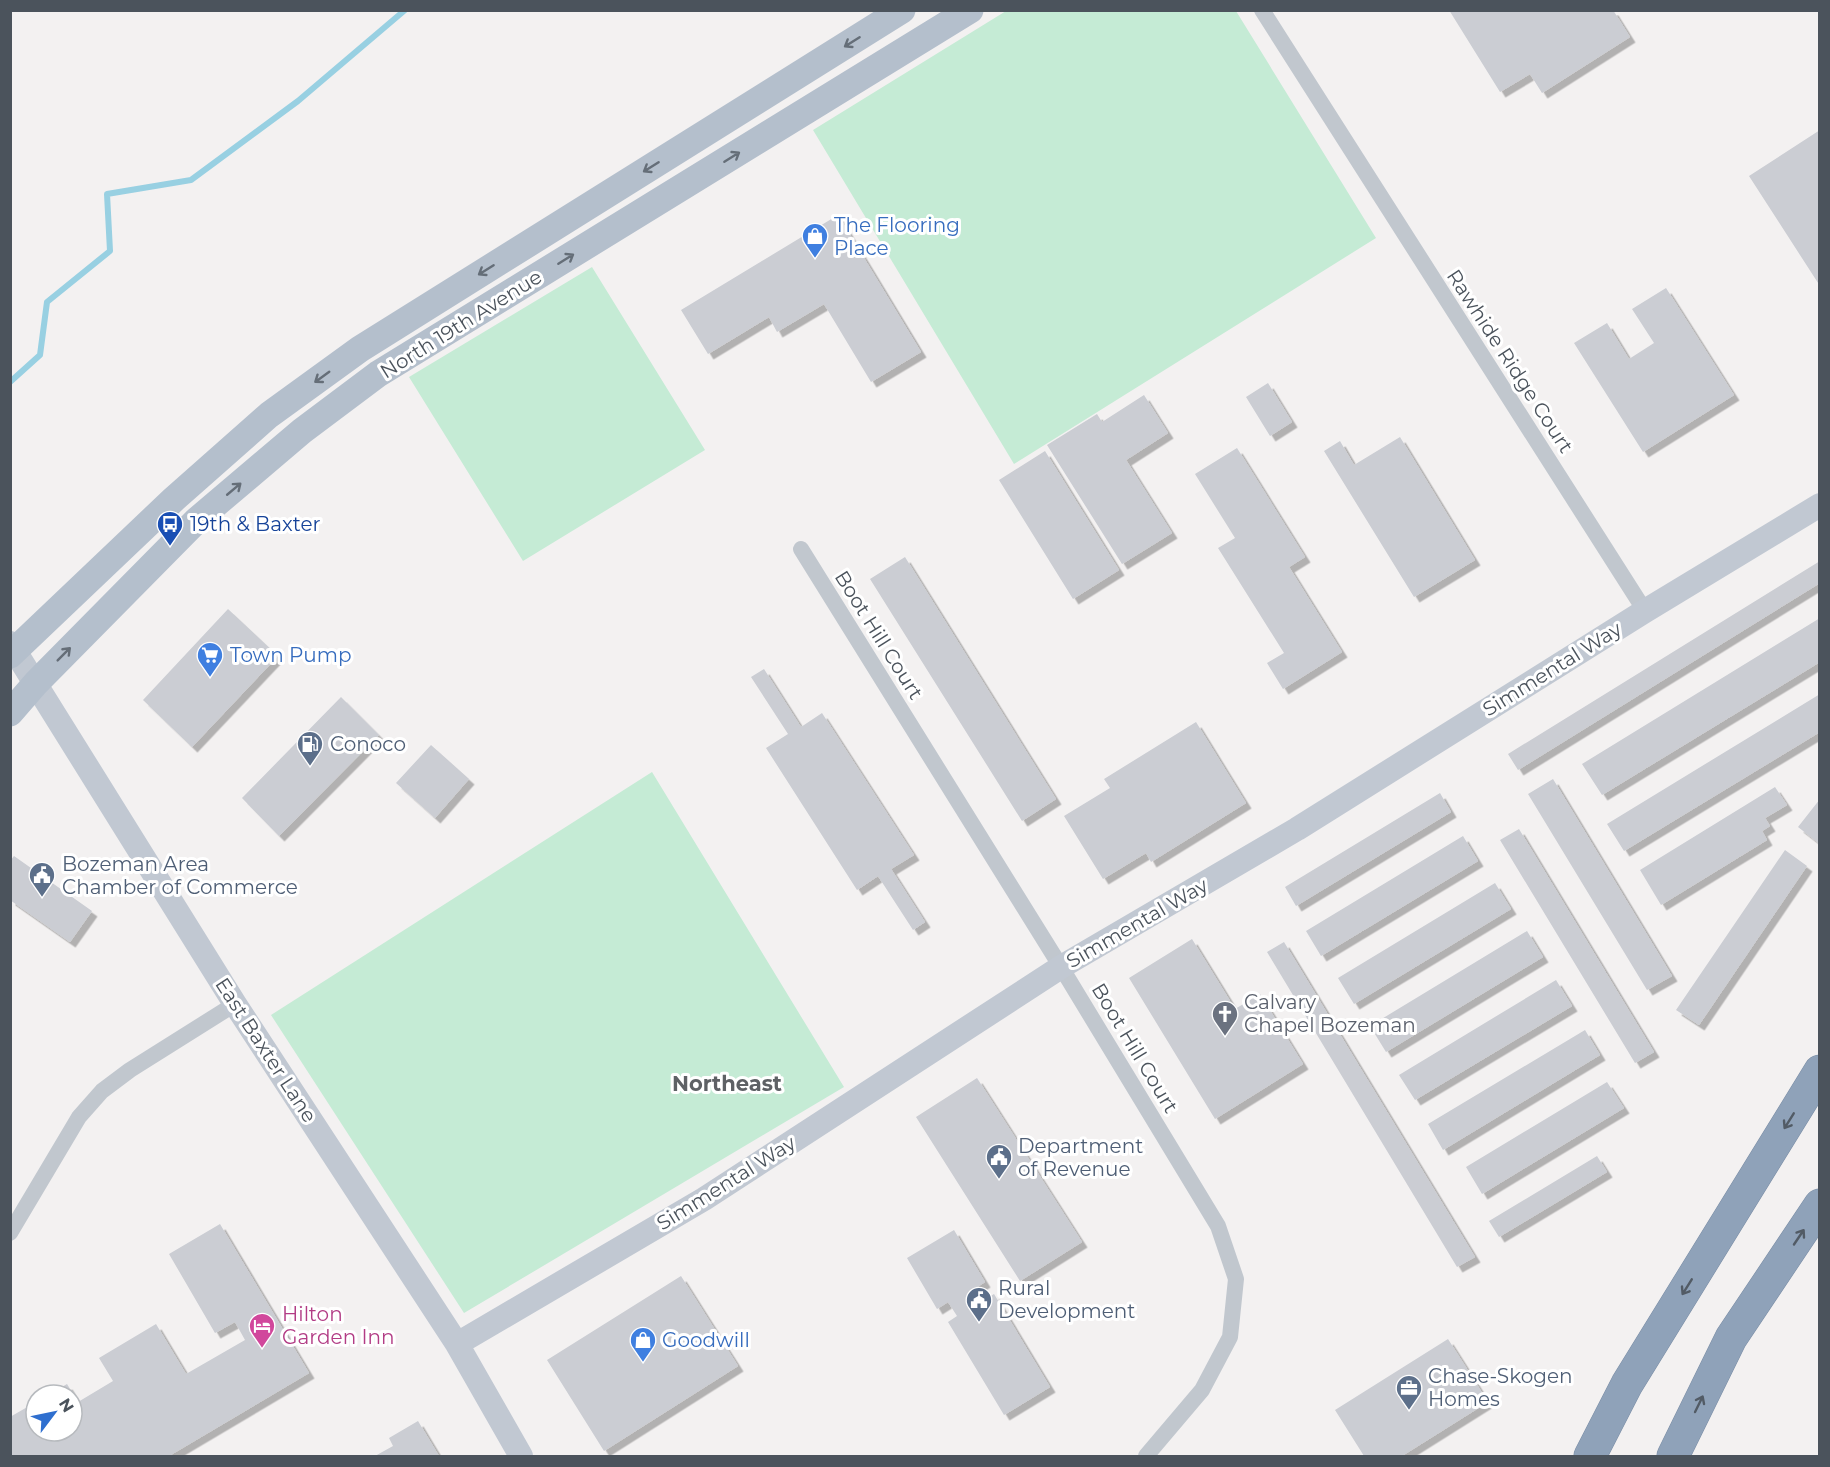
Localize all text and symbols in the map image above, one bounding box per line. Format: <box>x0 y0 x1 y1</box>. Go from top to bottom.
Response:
one-way arrow <box>844 36 861 48</box>
one-way arrow <box>723 150 740 162</box>
one-way arrow <box>643 162 660 174</box>
place label: The Flooring Place <box>834 213 960 260</box>
shop icon: The Flooring Place <box>800 221 830 259</box>
one-way arrow <box>557 252 574 264</box>
street label: North 19th Avenue <box>376 265 546 383</box>
one-way arrow <box>478 265 495 277</box>
street label: Rawhide Ridge Court <box>1442 265 1578 457</box>
one-way arrow <box>315 370 331 383</box>
one-way arrow <box>226 482 241 496</box>
bus stop icon: 19th & Baxter <box>155 509 185 547</box>
place label: 19th & Baxter <box>190 512 321 536</box>
street label: Boot Hill Court <box>830 566 928 704</box>
street label: Simmental Way <box>1478 617 1626 721</box>
supermarket icon: Town Pump <box>195 640 225 678</box>
place label: Town Pump <box>230 643 352 667</box>
one-way arrow <box>57 647 71 662</box>
fuel station icon: Conoco <box>295 729 325 767</box>
place label: Conoco <box>330 732 406 756</box>
place label: Bozeman Area Chamber of Commerce <box>62 852 298 899</box>
public building icon: Bozeman Area Chamber of Commerce <box>27 860 57 898</box>
street label: Simmental Way <box>1062 873 1212 973</box>
street label: East Baxter Lane <box>210 973 322 1127</box>
street label: Boot Hill Court <box>1087 979 1183 1117</box>
place label: Calvary Chapel Bozeman <box>1244 990 1416 1037</box>
church icon: Calvary Chapel Bozeman <box>1210 999 1240 1037</box>
district label: Northeast <box>672 1071 782 1096</box>
one-way arrow <box>1782 1112 1794 1129</box>
street label: Simmental Way <box>652 1131 800 1235</box>
place label: Department of Revenue <box>1018 1134 1143 1181</box>
public building icon: Department of Revenue <box>984 1142 1014 1180</box>
one-way arrow <box>1792 1228 1805 1245</box>
place label: Rural Development <box>998 1276 1135 1323</box>
one-way arrow <box>1680 1278 1692 1295</box>
public building icon: Rural Development <box>964 1285 994 1323</box>
place label: Hilton Garden Inn <box>282 1302 395 1349</box>
hotel icon: Hilton Garden Inn <box>247 1311 277 1349</box>
shop icon: Goodwill <box>628 1325 658 1363</box>
place label: Goodwill <box>662 1328 750 1352</box>
place label: Chase-Skogen Homes <box>1428 1364 1573 1411</box>
office icon: Chase-Skogen Homes <box>1394 1373 1424 1411</box>
north arrow <box>24 1383 84 1443</box>
text: N <box>55 1395 78 1416</box>
one-way arrow <box>1694 1395 1705 1413</box>

